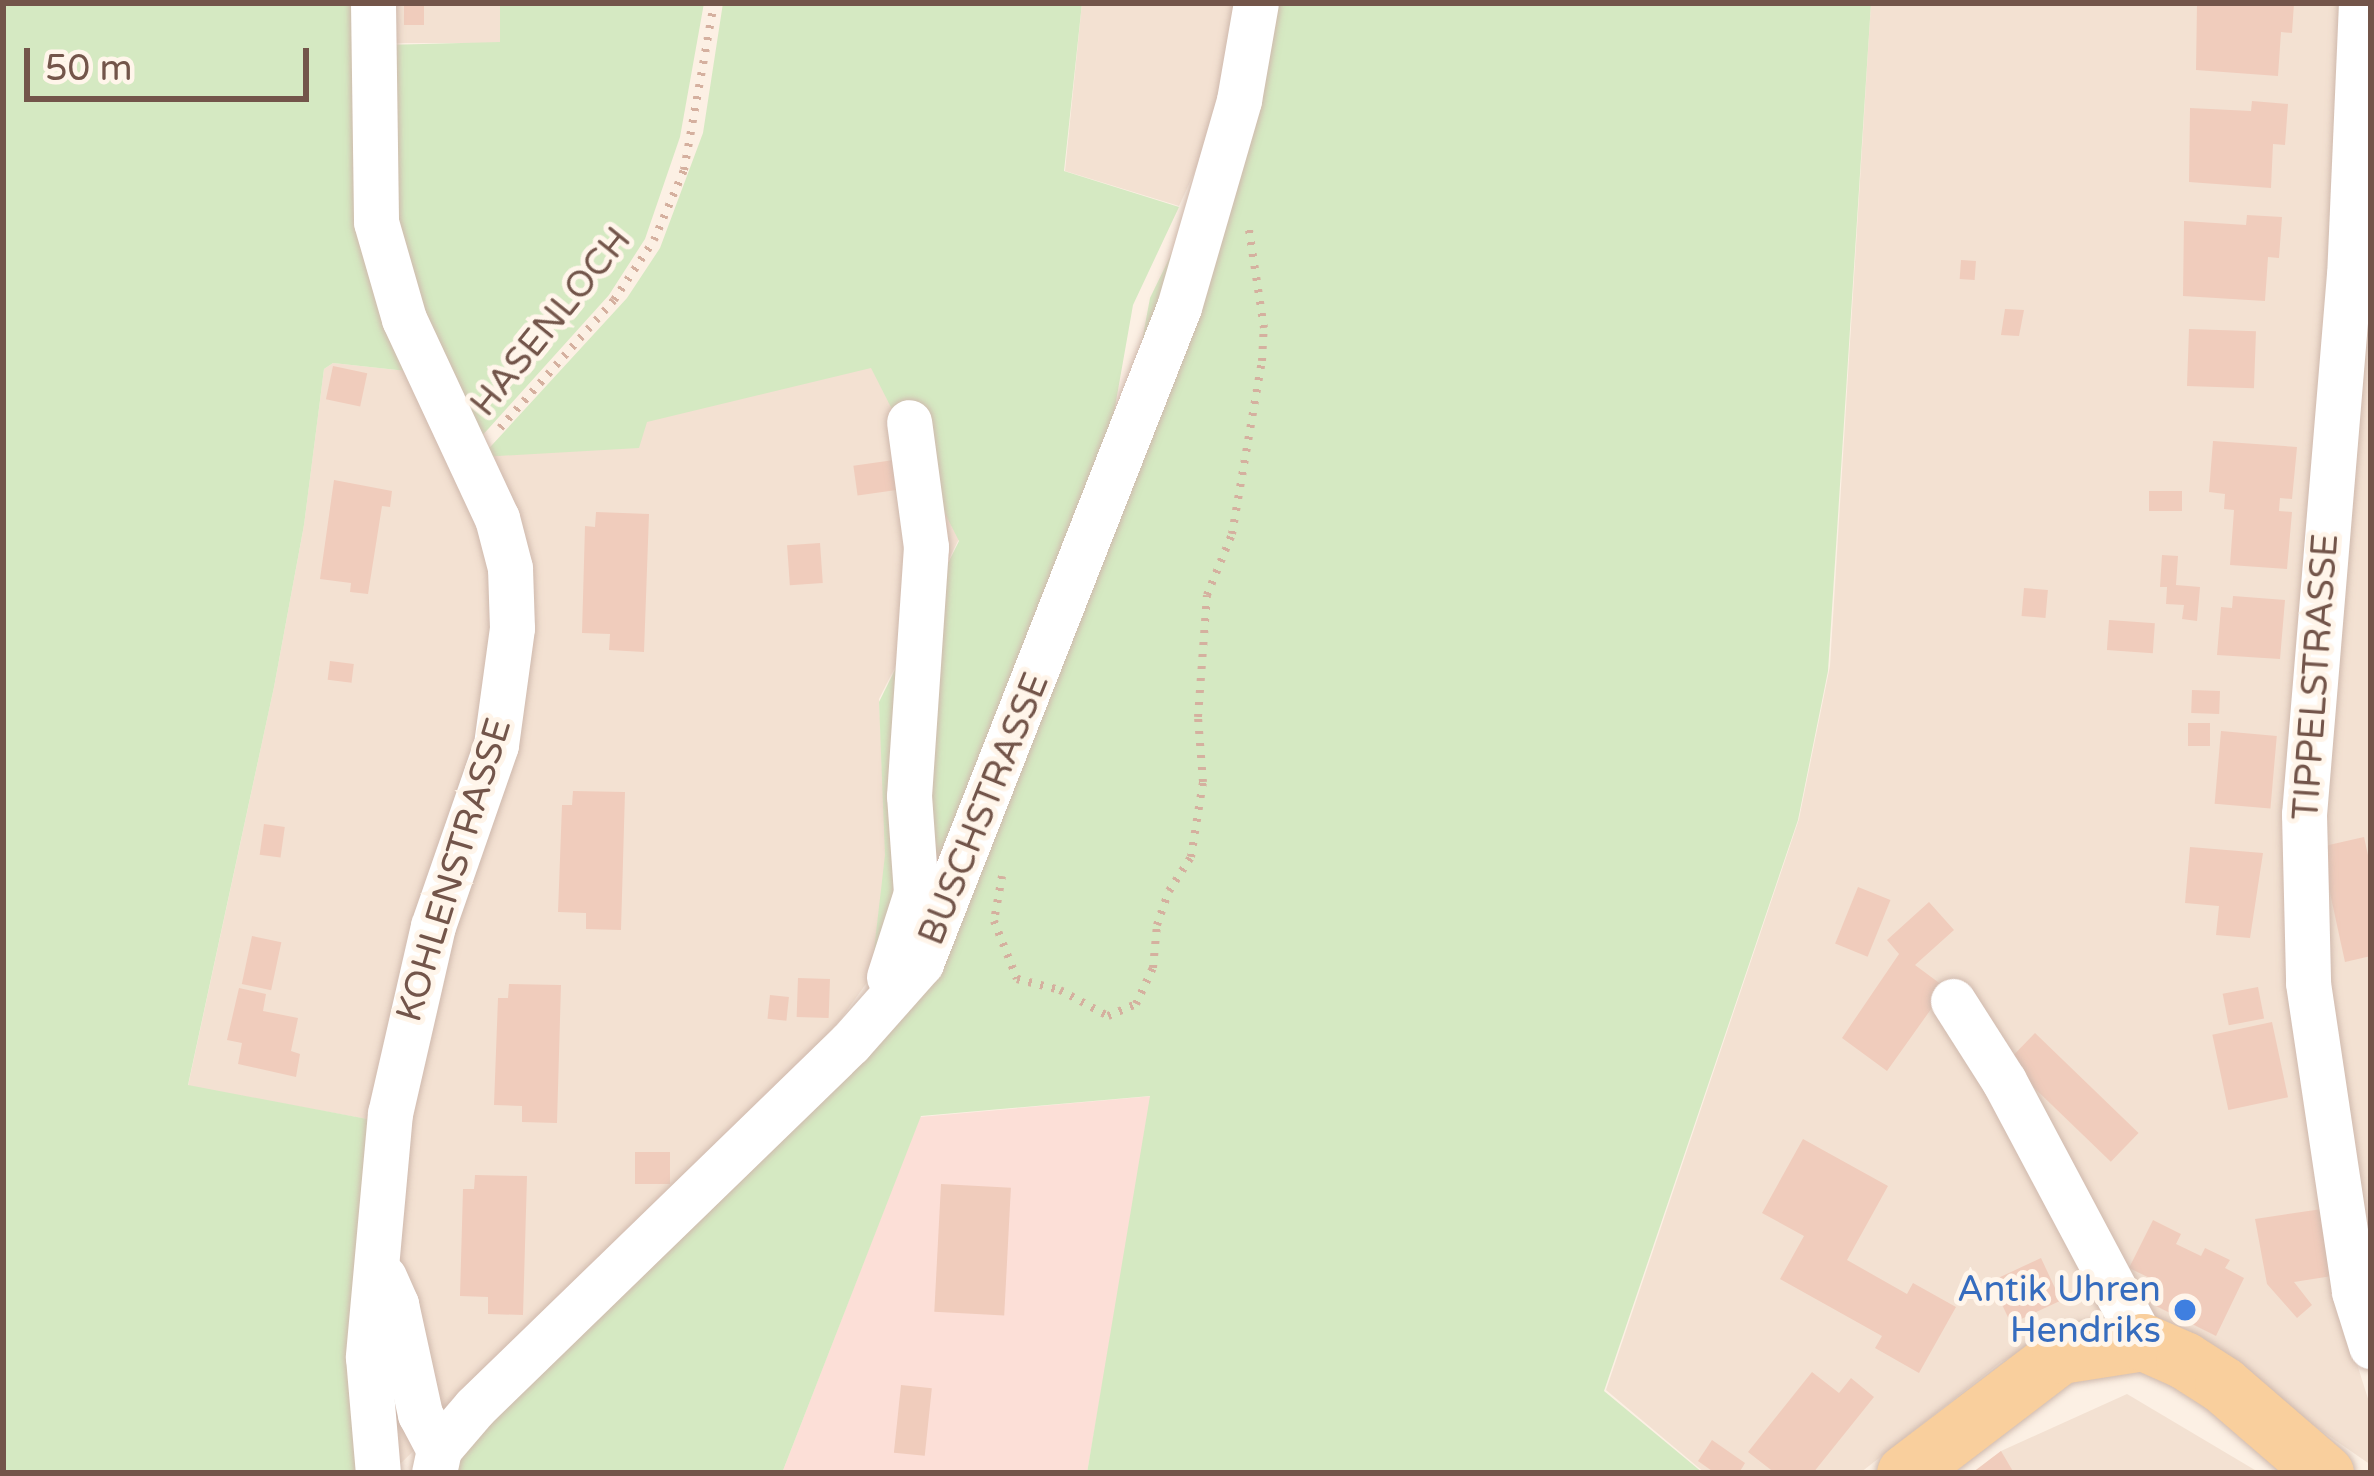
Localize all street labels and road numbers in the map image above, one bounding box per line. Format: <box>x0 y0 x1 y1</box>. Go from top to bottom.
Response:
street label: HASENLOCH <box>462 219 640 425</box>
street label: TIPPELSTRASSE <box>2284 532 2348 822</box>
street label: BUSCHSTRASSE <box>910 667 1058 951</box>
street label: KOHLENSTRASSE <box>387 713 521 1027</box>

